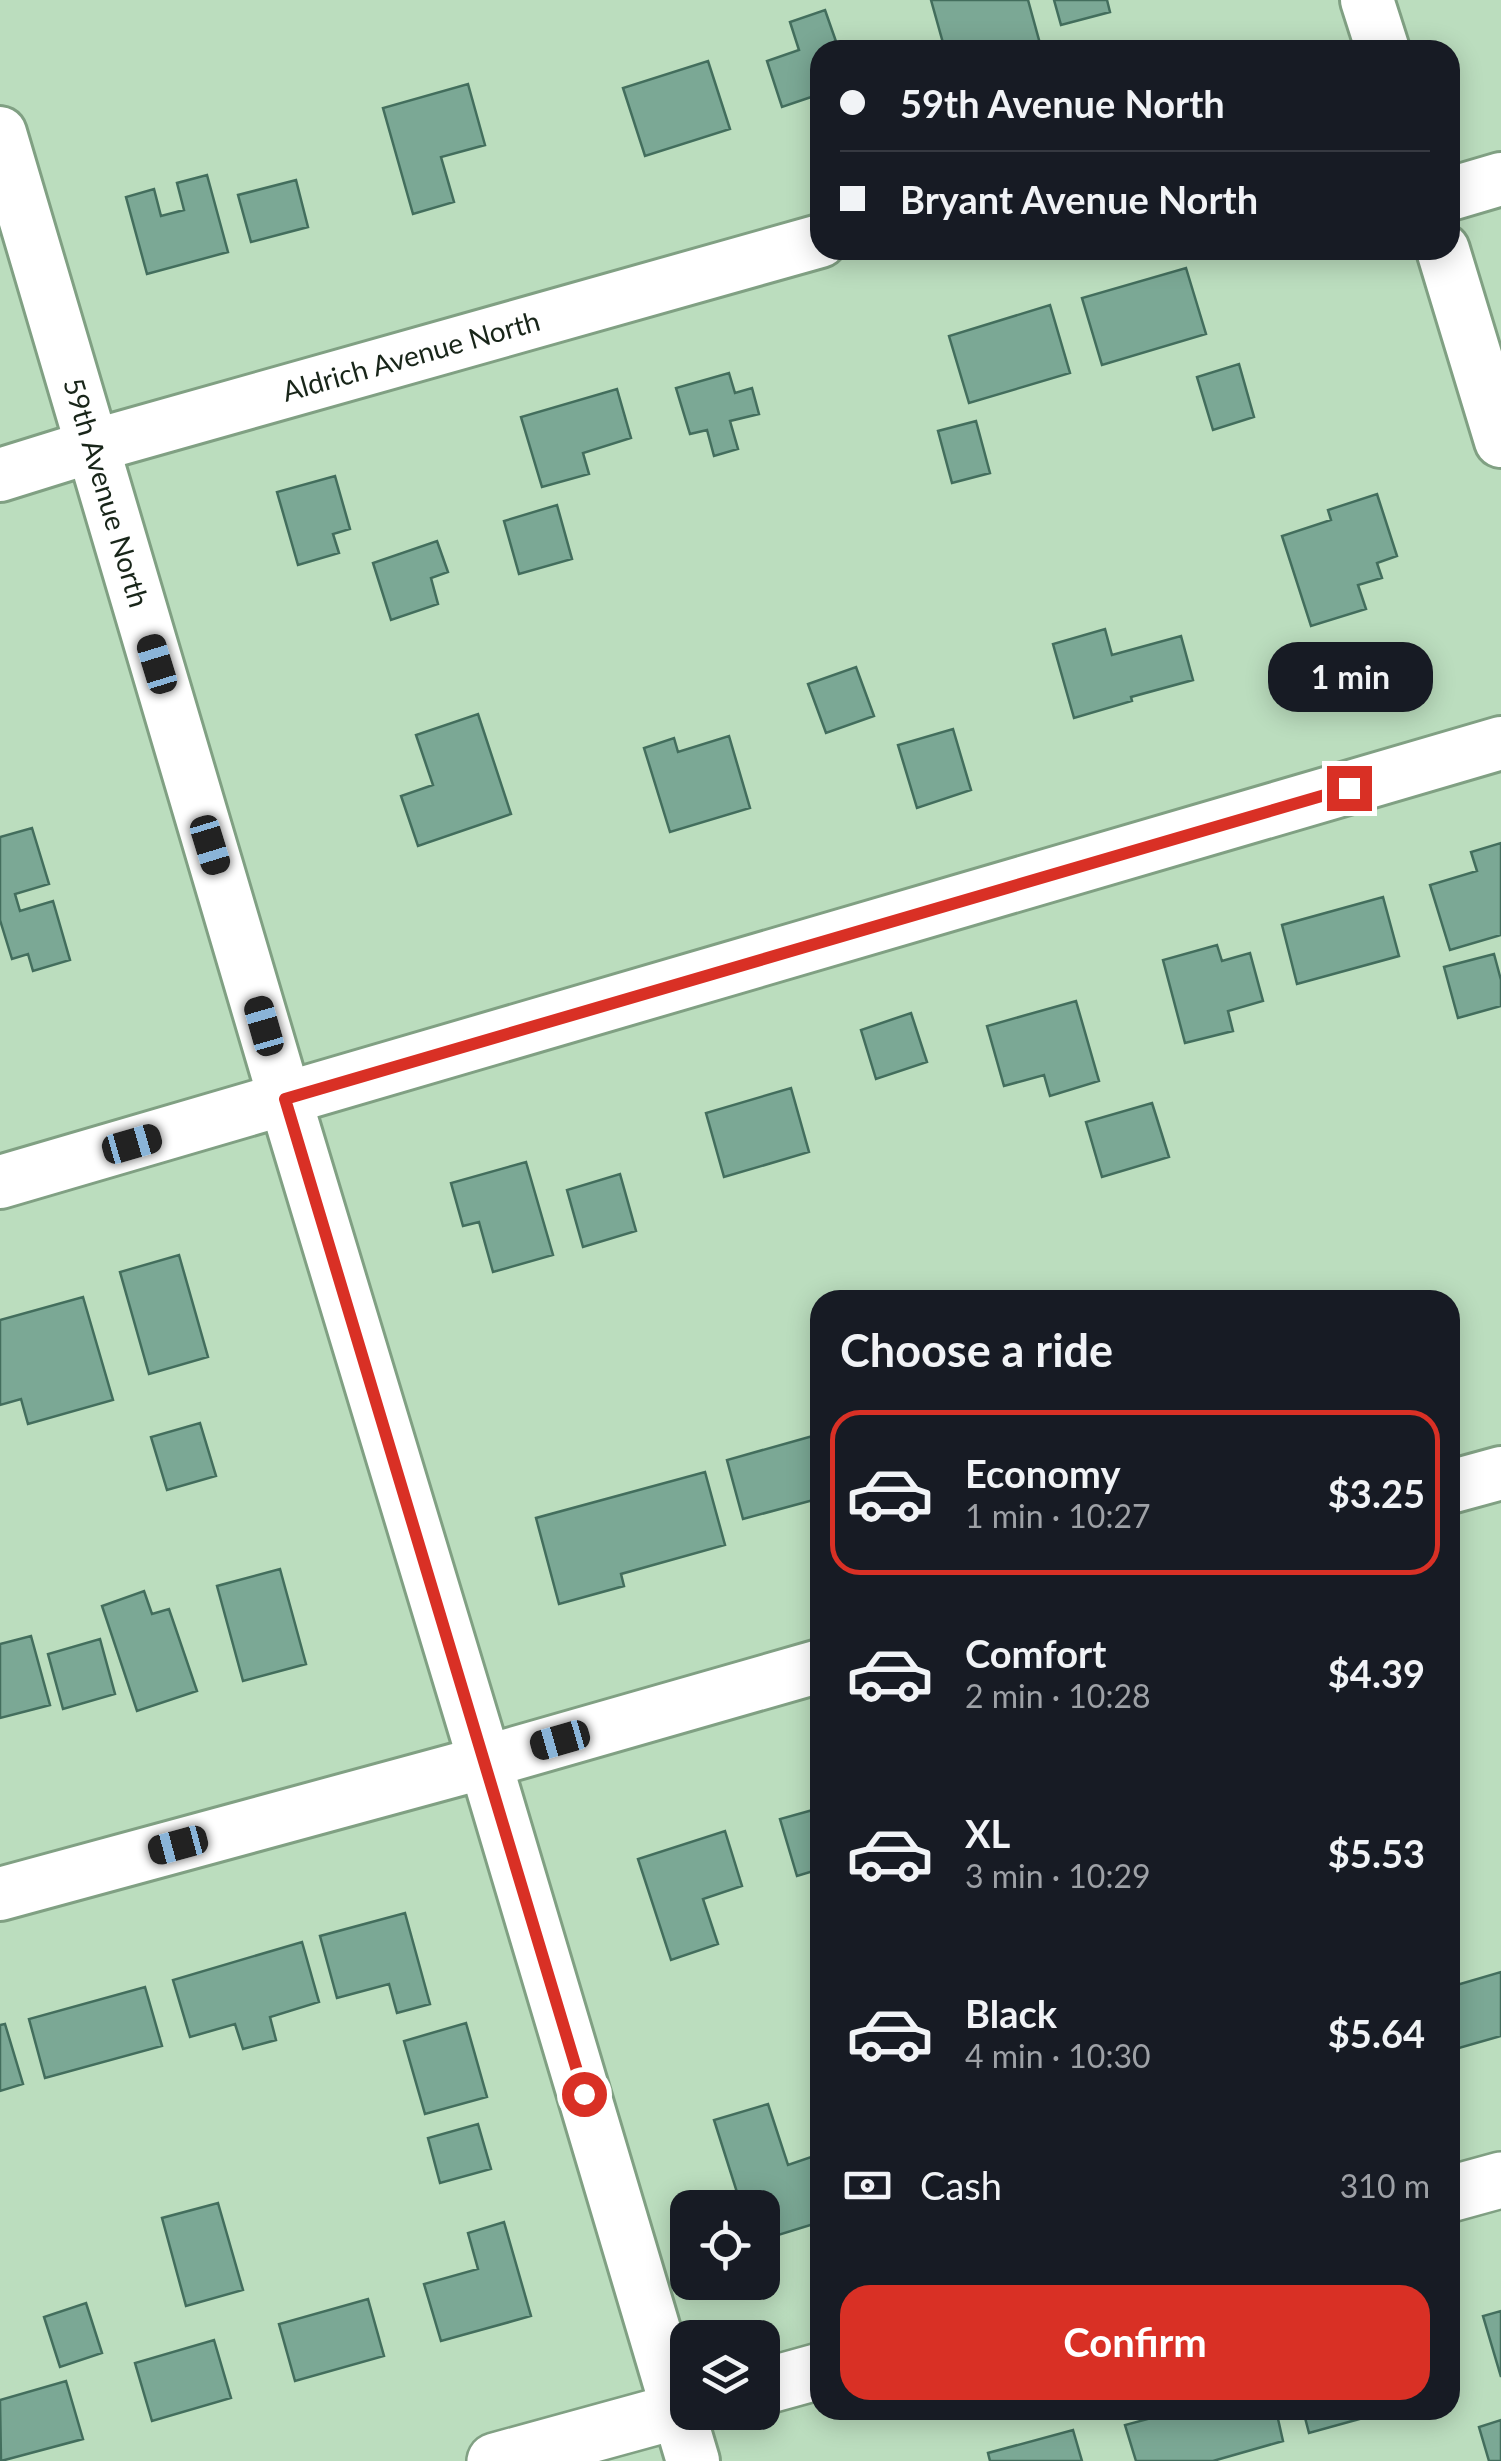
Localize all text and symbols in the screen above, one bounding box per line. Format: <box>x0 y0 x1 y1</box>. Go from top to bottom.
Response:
text: 59th Avenue North <box>900 80 1225 126</box>
text: Bryant Avenue North <box>900 176 1258 222</box>
street label: Aldrich Avenue North <box>278 303 544 408</box>
street label: 59th Avenue North <box>57 374 157 611</box>
car <box>134 631 180 697</box>
callout: 1 min <box>1266 643 1432 713</box>
text: 1 min <box>1311 657 1390 696</box>
route end <box>1327 766 1372 811</box>
car <box>187 812 233 878</box>
car <box>241 993 287 1059</box>
car <box>99 1121 165 1167</box>
text: Choose a ride <box>840 1323 1113 1377</box>
icon: car <box>845 1448 935 1538</box>
text: Economy <box>965 1450 1120 1496</box>
text: $3.25 <box>1328 1470 1425 1516</box>
text: 1 min · 10:27 <box>965 1496 1151 1535</box>
icon: car <box>845 1628 935 1718</box>
text: Comfort <box>965 1630 1106 1676</box>
text: $4.39 <box>1328 1650 1425 1696</box>
text: 2 min · 10:28 <box>965 1676 1151 1715</box>
car <box>527 1717 593 1763</box>
icon: car <box>845 1808 935 1898</box>
text: XL <box>965 1810 1010 1856</box>
car <box>145 1823 211 1867</box>
text: $5.53 <box>1328 1830 1425 1876</box>
text: 3 min · 10:29 <box>965 1856 1151 1895</box>
icon: car <box>845 1988 935 2078</box>
text: Black <box>965 1990 1057 2036</box>
text: $5.64 <box>1328 2010 1425 2056</box>
text: 4 min · 10:30 <box>965 2036 1151 2075</box>
route start <box>562 2072 607 2117</box>
icon: cash <box>840 2158 895 2213</box>
text: Cash <box>920 2162 1002 2208</box>
text: 310 m <box>1340 2166 1430 2205</box>
map controls <box>670 2190 780 2430</box>
button: locate <box>670 2190 780 2300</box>
button: Confirm <box>840 2285 1430 2400</box>
button: layers <box>670 2320 780 2430</box>

